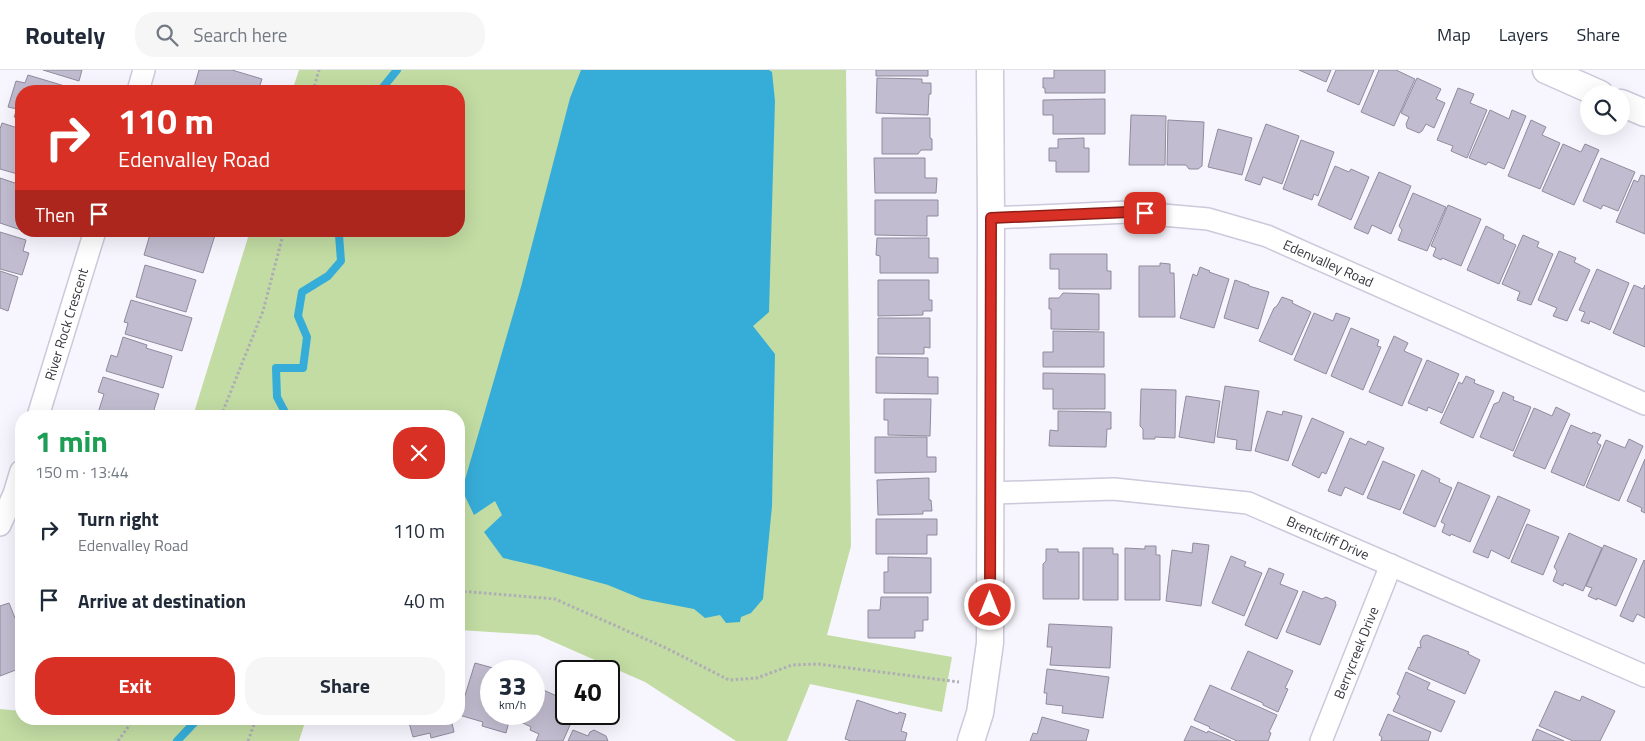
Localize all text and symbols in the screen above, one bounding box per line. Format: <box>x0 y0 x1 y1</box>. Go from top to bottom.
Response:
search box <box>135 12 485 57</box>
text: Routely <box>25 17 105 53</box>
text: Search here <box>193 20 287 49</box>
icon: search <box>153 21 181 49</box>
text: Map <box>1437 21 1471 48</box>
text: Layers <box>1499 21 1548 48</box>
text: Share <box>1576 21 1620 48</box>
map controls <box>1580 85 1630 135</box>
button: search <box>1580 85 1630 135</box>
text: 110 m <box>118 94 214 148</box>
icon: right <box>35 105 100 170</box>
text: Edenvalley Road <box>118 142 270 176</box>
pin <box>1124 192 1166 234</box>
icon: arrive <box>1131 199 1159 227</box>
text: Then <box>35 200 75 229</box>
icon: arrive <box>85 200 113 228</box>
street label: Edenvalley Road <box>1280 234 1377 292</box>
street label: River Rock Crescent <box>39 265 93 383</box>
text: 1 min <box>35 418 108 464</box>
button: close <box>393 427 445 479</box>
text: 150 m · 13:44 <box>35 460 129 484</box>
text: Turn right <box>78 504 159 533</box>
street label: Brentcliff Drive <box>1283 510 1373 565</box>
icon: right <box>35 516 63 544</box>
text: 110 m <box>393 516 445 545</box>
text: Edenvalley Road <box>78 533 189 557</box>
position arrow <box>963 578 1015 630</box>
icon: arrive <box>35 586 63 614</box>
text: Arrive at destination <box>78 586 246 615</box>
text: 40 m <box>404 586 445 615</box>
street label: Berrycreek Drive <box>1328 603 1383 702</box>
button: Exit <box>35 657 235 715</box>
button: Share <box>245 657 445 715</box>
speed limit sign: 40 <box>555 660 620 725</box>
text: 33 <box>498 667 527 705</box>
text: km/h <box>499 695 526 714</box>

